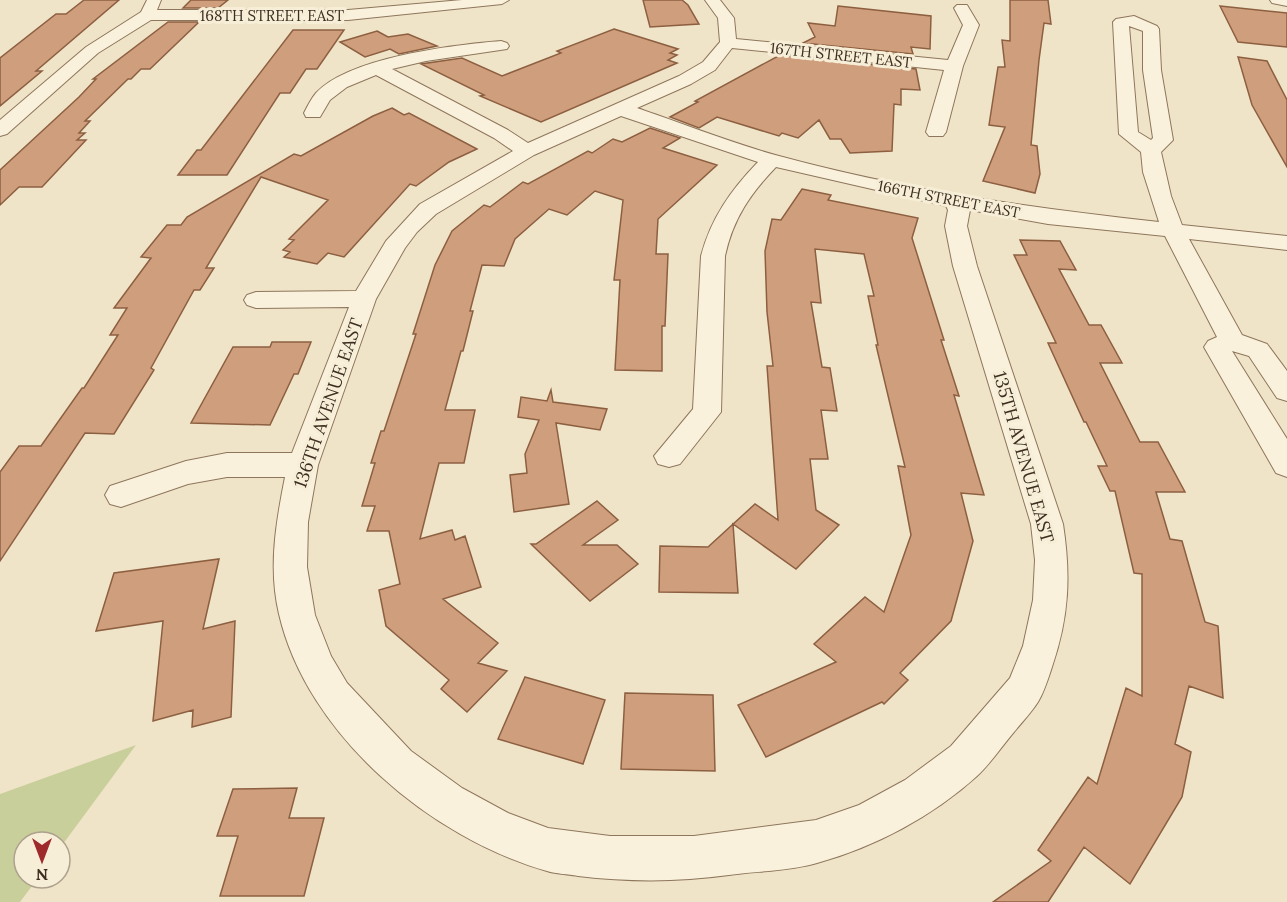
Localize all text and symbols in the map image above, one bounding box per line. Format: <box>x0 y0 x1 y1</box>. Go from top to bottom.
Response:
street label: 168TH STREET EAST <box>200 6 345 25</box>
street label: 167TH STREET EAST <box>769 38 913 72</box>
street label: 166TH STREET EAST <box>876 176 1022 222</box>
street label: 136TH AVENUE EAST <box>288 315 368 491</box>
street label: 135TH AVENUE EAST <box>988 368 1060 546</box>
north arrow <box>12 830 72 890</box>
text: N <box>36 865 48 885</box>

